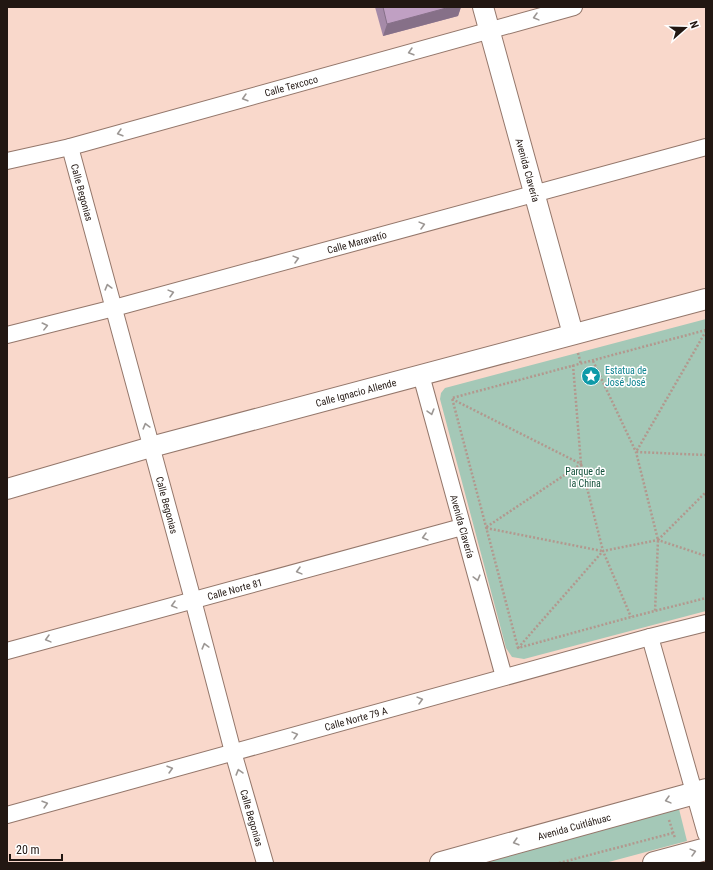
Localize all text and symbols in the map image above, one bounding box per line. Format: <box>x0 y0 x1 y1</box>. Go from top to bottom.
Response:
north arrow <box>665 8 705 48</box>
one-way arrow <box>533 12 540 21</box>
text: N <box>687 19 701 30</box>
one-way arrow <box>408 47 415 56</box>
street label: Calle Texcoco <box>263 73 319 99</box>
one-way arrow <box>242 93 249 102</box>
one-way arrow <box>117 128 124 137</box>
street label: Avenida Clavería <box>513 137 541 203</box>
street label: Calle Begonias <box>69 163 95 223</box>
one-way arrow <box>418 221 425 230</box>
street label: Calle Maravatío <box>326 229 388 256</box>
one-way arrow <box>292 255 299 264</box>
one-way arrow <box>104 284 113 291</box>
one-way arrow <box>167 289 174 298</box>
one-way arrow <box>42 322 48 330</box>
place icon: Estatua de José José <box>580 365 602 387</box>
place label: Estatua de José José <box>605 365 647 388</box>
street label: Calle Ignacio Allende <box>314 377 398 409</box>
one-way arrow <box>426 409 435 416</box>
one-way arrow <box>142 423 150 429</box>
park label: Parque de la China <box>565 466 605 489</box>
street label: Calle Begonias <box>154 475 180 535</box>
street label: Avenida Clavería <box>448 494 476 560</box>
one-way arrow <box>421 532 428 541</box>
one-way arrow <box>296 566 303 575</box>
one-way arrow <box>472 575 481 582</box>
street label: Calle Norte 81 <box>206 577 263 602</box>
one-way arrow <box>171 600 178 609</box>
one-way arrow <box>45 634 52 643</box>
one-way arrow <box>201 643 210 650</box>
one-way arrow <box>417 696 424 705</box>
street label: Calle Norte 79 A <box>323 705 389 733</box>
one-way arrow <box>292 731 298 739</box>
one-way arrow <box>166 765 173 774</box>
one-way arrow <box>235 768 244 775</box>
street label: Calle Begonias <box>238 788 265 848</box>
one-way arrow <box>665 795 672 804</box>
one-way arrow <box>41 800 48 809</box>
street label: Avenida Cuitláhuac <box>536 811 612 842</box>
scale bar <box>10 836 62 862</box>
one-way arrow <box>513 837 520 846</box>
text: 20 m <box>16 843 40 857</box>
one-way arrow <box>690 849 697 857</box>

